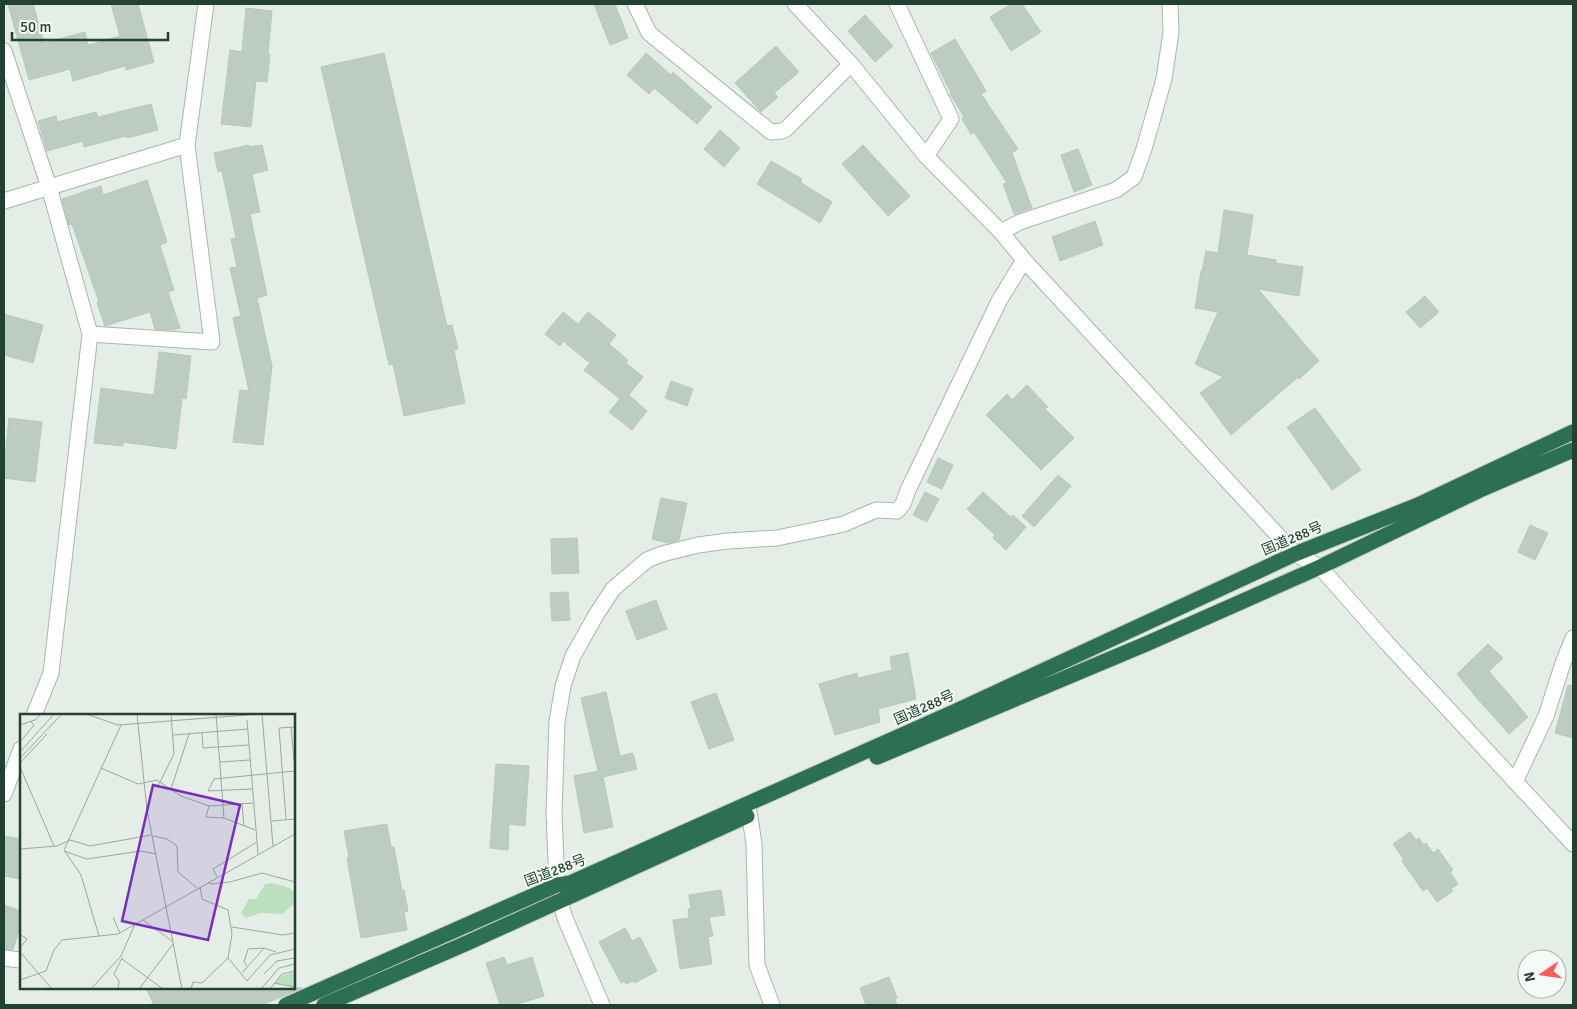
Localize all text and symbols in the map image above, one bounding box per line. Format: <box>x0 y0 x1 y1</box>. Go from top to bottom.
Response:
scale bar <box>12 10 169 42</box>
text: 50 m <box>20 18 51 36</box>
street label: 国道288号 <box>1259 518 1325 559</box>
street label: 国道288号 <box>891 687 957 728</box>
inset map <box>20 714 295 989</box>
street label: 国道288号 <box>522 851 588 890</box>
north arrow <box>1517 949 1567 999</box>
text: N <box>1520 970 1539 983</box>

